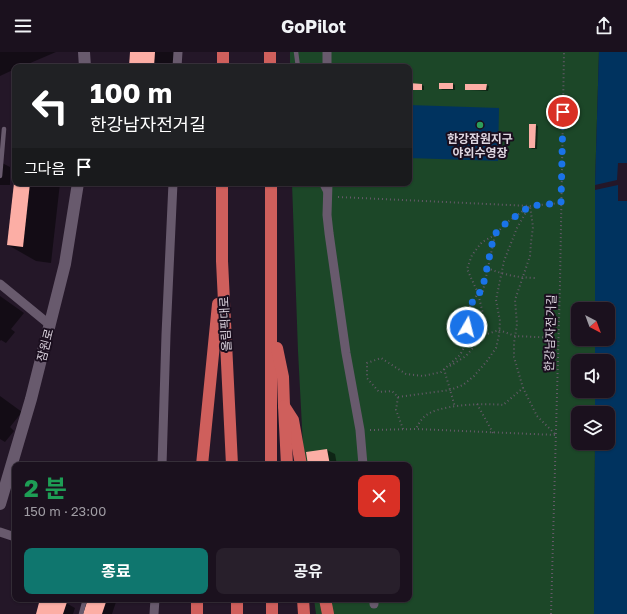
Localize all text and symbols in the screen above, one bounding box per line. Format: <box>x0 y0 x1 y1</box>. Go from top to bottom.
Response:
icon: menu <box>12 15 34 37</box>
text: GoPilot <box>281 15 346 37</box>
icon: share <box>593 15 615 37</box>
text: 100 m <box>90 76 172 109</box>
icon: left <box>24 80 76 132</box>
pin <box>546 95 580 129</box>
icon: arrive <box>552 101 574 123</box>
text: 한강남자전거길 <box>90 113 206 135</box>
marker: 한강잠원지구 야외수영장 <box>475 120 485 130</box>
place label: 한강잠원지구 야외수영장 <box>447 131 513 160</box>
icon: arrive <box>73 156 95 178</box>
text: 그다음 <box>24 159 65 177</box>
street label: 한강남자전거길 <box>541 294 559 372</box>
street label: 올림픽대로 <box>216 296 234 352</box>
north arrow <box>571 302 615 346</box>
map controls <box>571 302 615 450</box>
position arrow <box>446 306 488 348</box>
street label: 잠원로 <box>34 327 56 363</box>
button: sound <box>571 354 615 398</box>
button: layers <box>571 406 615 450</box>
text: 2 분 <box>24 473 67 502</box>
button: close <box>358 475 400 517</box>
text: 150 m · 23:00 <box>24 503 106 519</box>
button: 종료 <box>24 548 208 594</box>
button: 공유 <box>216 548 400 594</box>

